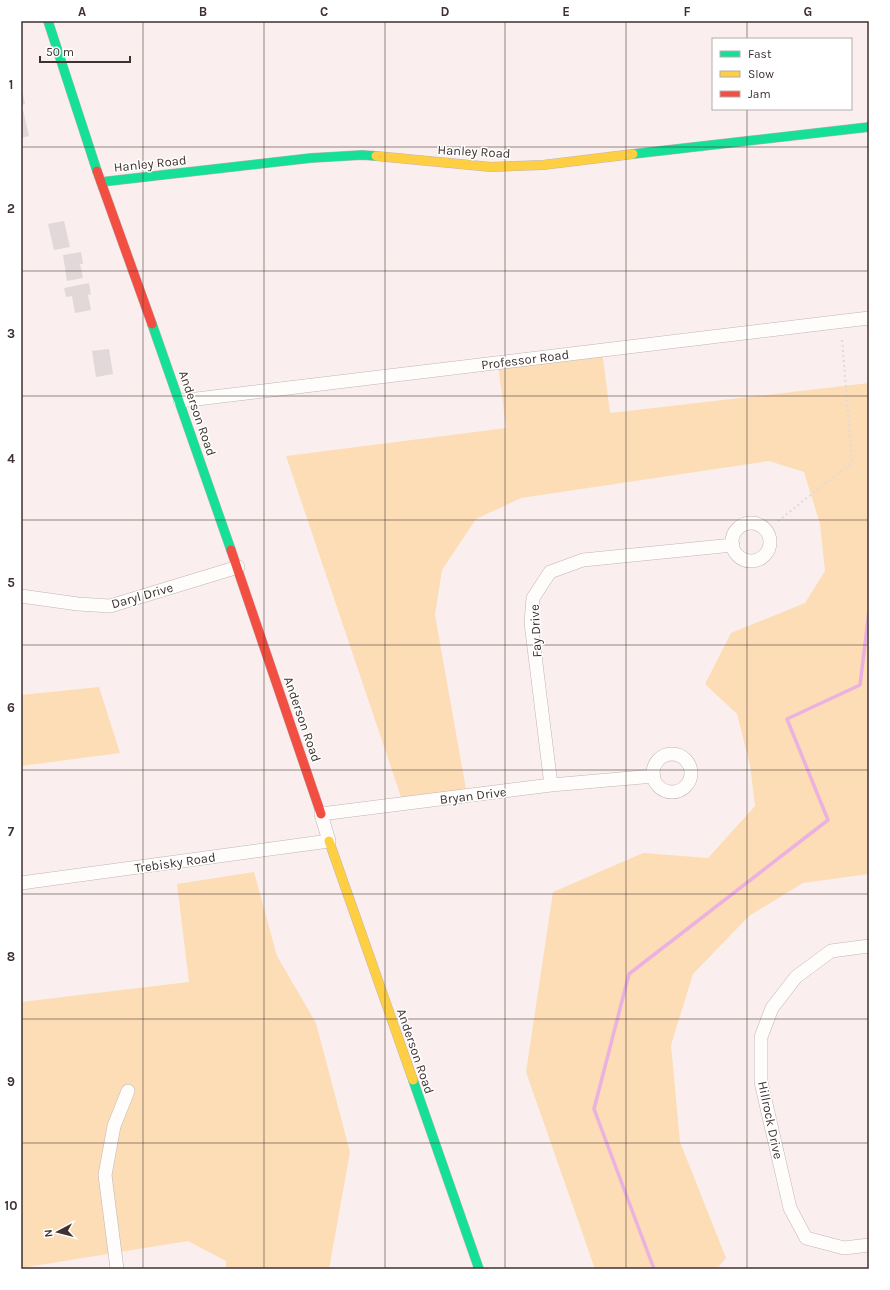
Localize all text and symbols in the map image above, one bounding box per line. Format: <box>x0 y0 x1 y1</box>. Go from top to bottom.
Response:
text: A <box>78 4 86 19</box>
text: B <box>199 4 207 19</box>
text: C <box>320 4 328 19</box>
text: D <box>441 4 450 19</box>
text: E <box>562 4 570 19</box>
text: F <box>683 4 691 19</box>
text: G <box>804 4 812 19</box>
scale bar <box>40 38 130 64</box>
legend <box>712 38 852 110</box>
text: 50 m <box>46 45 74 59</box>
text: Fast <box>748 47 772 61</box>
text: Slow <box>748 67 774 81</box>
text: 1 <box>9 77 13 92</box>
text: Jam <box>748 87 771 101</box>
street label: Hanley Road <box>437 142 511 161</box>
street label: Hanley Road <box>113 152 187 175</box>
text: 2 <box>7 201 15 216</box>
text: 3 <box>7 326 15 341</box>
street label: Professor Road <box>480 347 570 372</box>
street label: Anderson Road <box>176 369 219 458</box>
text: 4 <box>7 451 15 466</box>
text: 5 <box>7 575 15 590</box>
street label: Daryl Drive <box>110 579 175 611</box>
street label: Fay Drive <box>527 604 544 658</box>
street label: Anderson Road <box>281 675 324 764</box>
text: 6 <box>7 700 15 715</box>
street label: Bryan Drive <box>439 784 508 807</box>
text: 7 <box>8 824 15 839</box>
street label: Trebisky Road <box>134 849 216 876</box>
text: 8 <box>7 949 15 964</box>
street label: Anderson Road <box>394 1007 437 1096</box>
text: 9 <box>7 1074 15 1089</box>
street label: Hillrock Drive <box>755 1080 786 1161</box>
text: 10 <box>5 1198 17 1213</box>
north arrow <box>38 1212 78 1252</box>
text: N <box>42 1228 56 1238</box>

